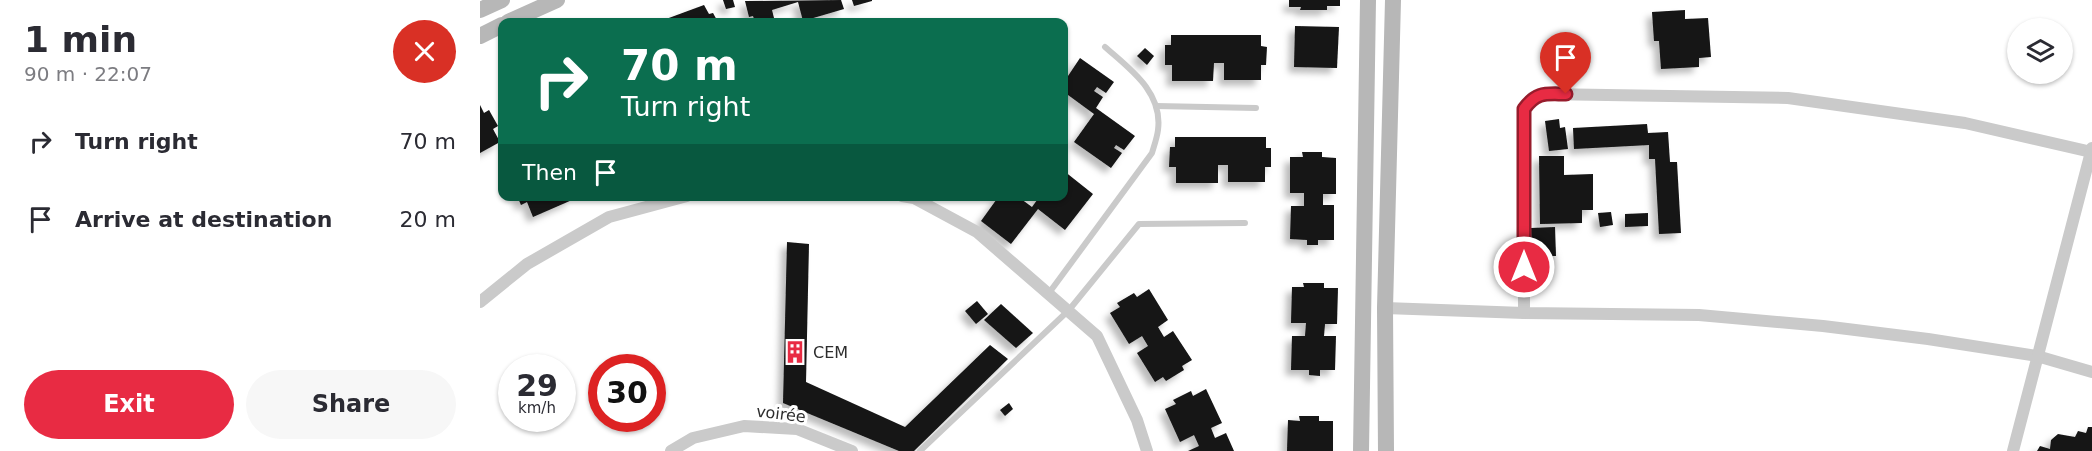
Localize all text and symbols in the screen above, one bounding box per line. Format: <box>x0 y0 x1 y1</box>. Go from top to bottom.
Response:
map controls <box>2007 18 2073 84</box>
button: layers <box>2007 18 2073 84</box>
text: 1 min <box>24 19 137 60</box>
button: close <box>393 20 456 83</box>
pin <box>1540 32 1591 94</box>
text: 70 m <box>621 41 738 90</box>
icon: arrive <box>1549 41 1582 74</box>
icon: right <box>522 42 600 120</box>
text: 90 m · 22:07 <box>24 62 152 86</box>
text: Turn right <box>621 91 750 122</box>
icon: right <box>24 125 57 158</box>
text: Turn right <box>75 129 198 154</box>
text: 70 m <box>400 129 456 154</box>
icon: arrive <box>589 156 622 189</box>
text: Then <box>522 160 577 185</box>
icon: arrive <box>24 203 57 236</box>
text: Arrive at destination <box>75 207 332 232</box>
text: 20 m <box>400 207 456 232</box>
position arrow <box>1492 235 1556 299</box>
building icon: CEM <box>782 339 808 365</box>
place label: CEM <box>813 343 848 362</box>
speed limit sign: 30 <box>588 354 666 432</box>
text: 29 <box>516 368 558 403</box>
button: Exit <box>24 370 234 439</box>
button: Share <box>246 370 456 439</box>
text: km/h <box>518 399 556 417</box>
street label: voirée <box>755 402 807 426</box>

